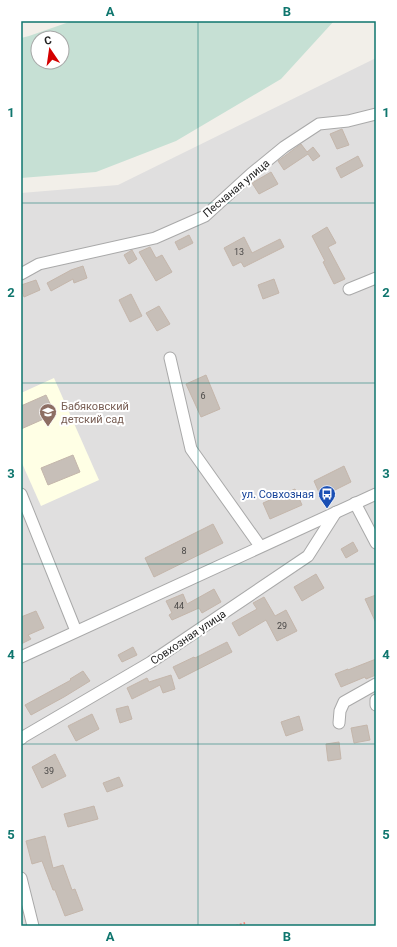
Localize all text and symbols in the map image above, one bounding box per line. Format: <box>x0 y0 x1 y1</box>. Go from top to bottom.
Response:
text: A <box>106 4 115 19</box>
text: B <box>283 4 291 19</box>
north arrow <box>30 30 70 70</box>
text: С <box>43 34 53 48</box>
text: 1 <box>7 105 15 120</box>
text: 1 <box>382 105 390 120</box>
street label: Песчаная улица <box>200 157 272 220</box>
house number: 13 <box>234 247 244 257</box>
text: 2 <box>7 285 15 300</box>
text: 2 <box>382 285 390 300</box>
house number: 6 <box>200 391 206 401</box>
place label: Бабяковский детский сад <box>61 400 129 426</box>
school or university icon: Бабяковский детский сад <box>38 402 58 427</box>
text: 3 <box>7 466 15 481</box>
text: 3 <box>382 466 390 481</box>
bus stop icon: ул. Совхозная <box>317 484 337 509</box>
place label: ул. Совхозная <box>242 488 314 501</box>
house number: 8 <box>181 546 187 556</box>
house number: 44 <box>174 601 184 611</box>
street label: Совхозная улица <box>148 607 228 667</box>
house number: 29 <box>277 621 287 631</box>
text: 4 <box>7 647 15 662</box>
text: 4 <box>382 647 390 662</box>
house number: 39 <box>44 766 54 776</box>
text: 5 <box>7 827 15 842</box>
text: 5 <box>382 827 390 842</box>
text: A <box>106 929 115 944</box>
text: B <box>283 929 291 944</box>

